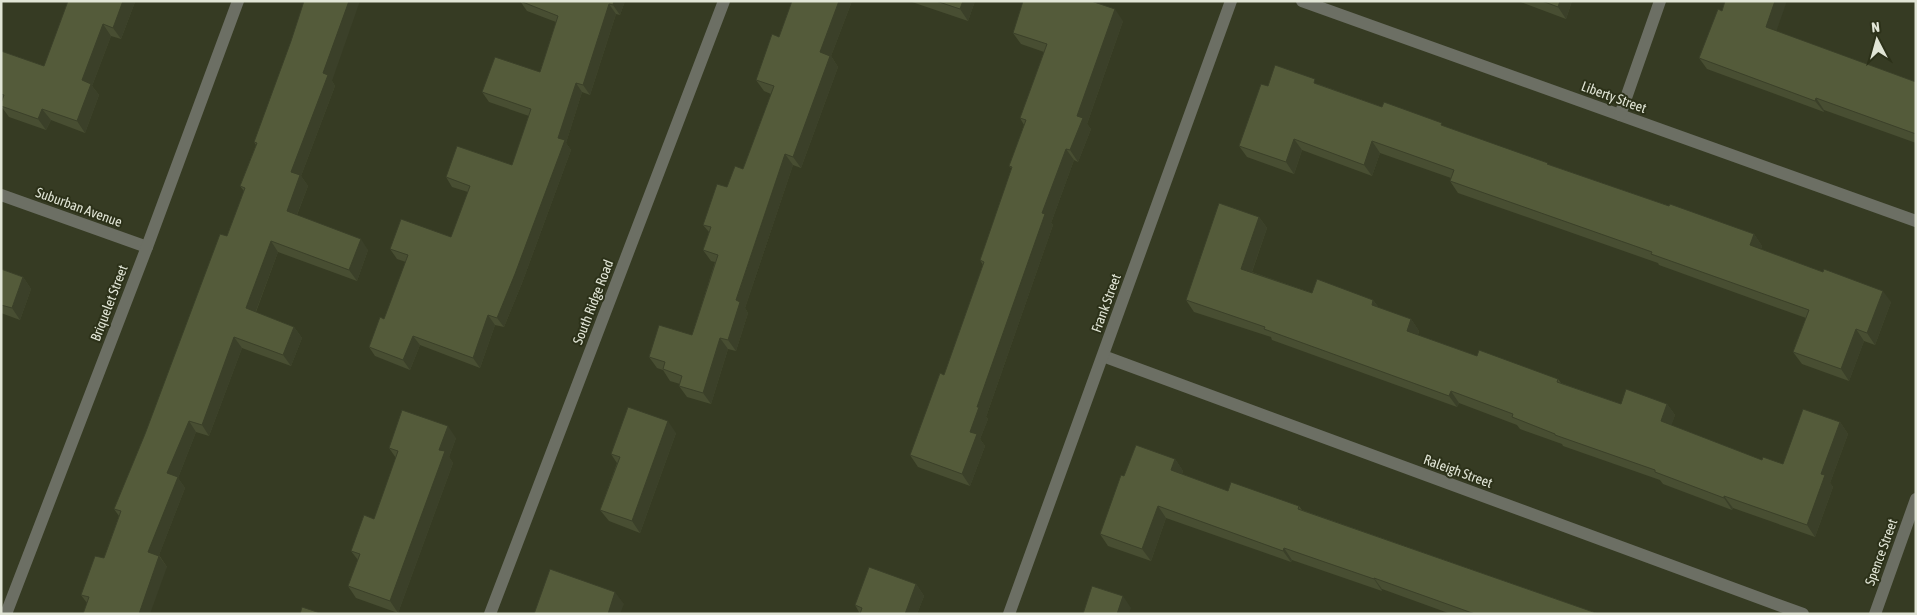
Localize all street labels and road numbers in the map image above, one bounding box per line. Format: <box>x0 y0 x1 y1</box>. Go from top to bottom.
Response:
street label: Liberty Street <box>1579 78 1649 116</box>
street label: Suburban Avenue <box>34 184 124 230</box>
street label: South Ridge Road <box>569 257 617 347</box>
street label: Briquelet Street <box>87 263 131 343</box>
street label: Frank Street <box>1088 271 1124 335</box>
street label: Raleigh Street <box>1421 451 1495 491</box>
street label: Spence Street <box>1862 516 1900 588</box>

